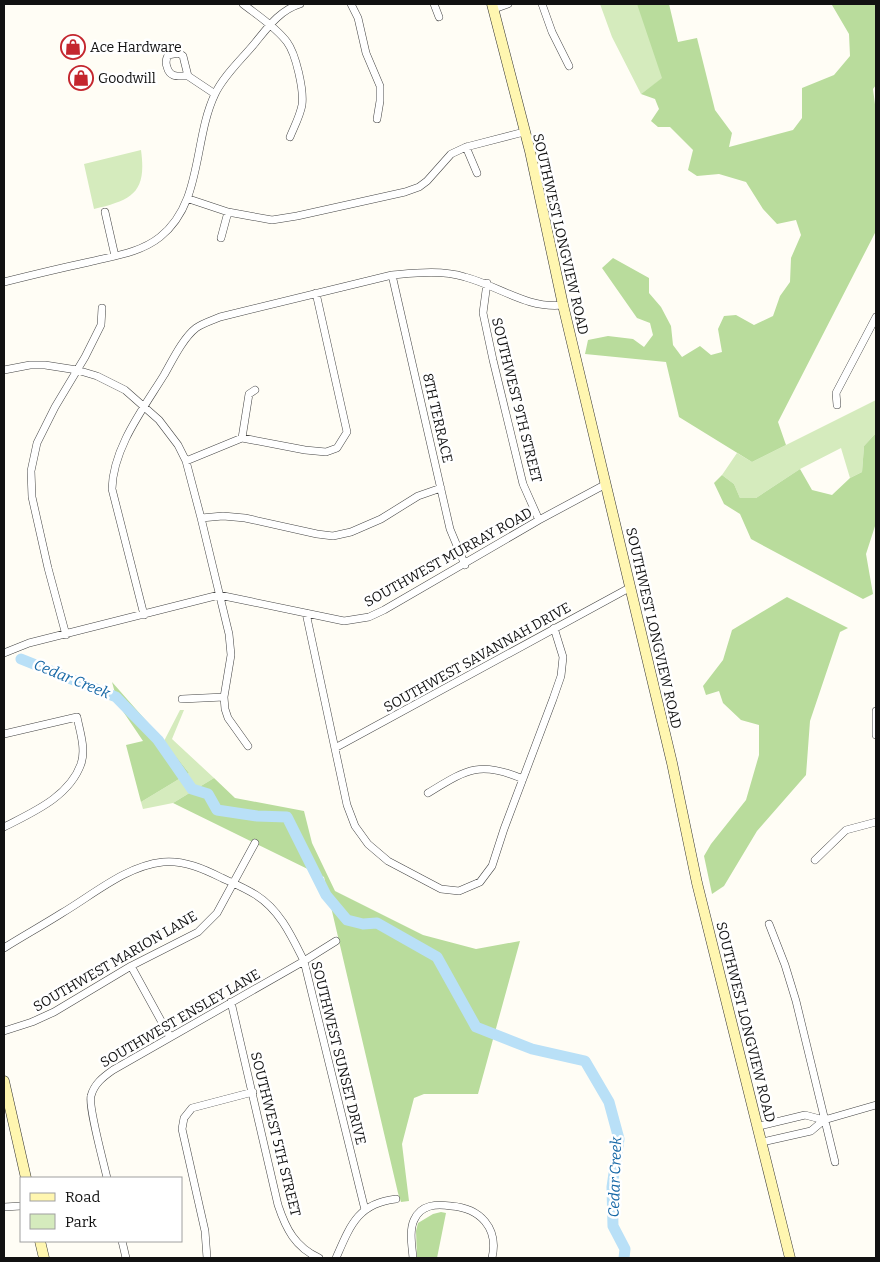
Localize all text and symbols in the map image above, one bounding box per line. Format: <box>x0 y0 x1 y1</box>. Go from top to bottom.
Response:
shop icon: Ace Hardware <box>60 34 86 60</box>
place label: Ace Hardware <box>90 39 182 56</box>
shop icon: Goodwill <box>68 65 94 91</box>
place label: Goodwill <box>98 70 156 87</box>
street label: SOUTHWEST LONGVIEW ROAD <box>529 132 592 337</box>
street label: SOUTHWEST 9TH STREET <box>488 316 545 484</box>
street label: 8TH TERRACE <box>419 372 456 465</box>
street label: SOUTHWEST MURRAY ROAD <box>361 504 535 611</box>
street label: SOUTHWEST LONGVIEW ROAD <box>622 526 685 731</box>
street label: SOUTHWEST SAVANNAH DRIVE <box>381 599 574 716</box>
water label: Cedar Creek <box>31 656 114 703</box>
street label: SOUTHWEST MARION LANE <box>30 907 200 1015</box>
street label: SOUTHWEST LONGVIEW ROAD <box>712 920 779 1124</box>
street label: SOUTHWEST SUNSET DRIVE <box>307 960 370 1147</box>
street label: SOUTHWEST ENSLEY LANE <box>97 966 263 1071</box>
street label: SOUTHWEST 5TH STREET <box>247 1050 304 1218</box>
water label: Cedar Creek <box>605 1135 625 1218</box>
legend <box>20 1177 182 1242</box>
text: Road <box>65 1188 100 1206</box>
text: Park <box>65 1213 97 1231</box>

